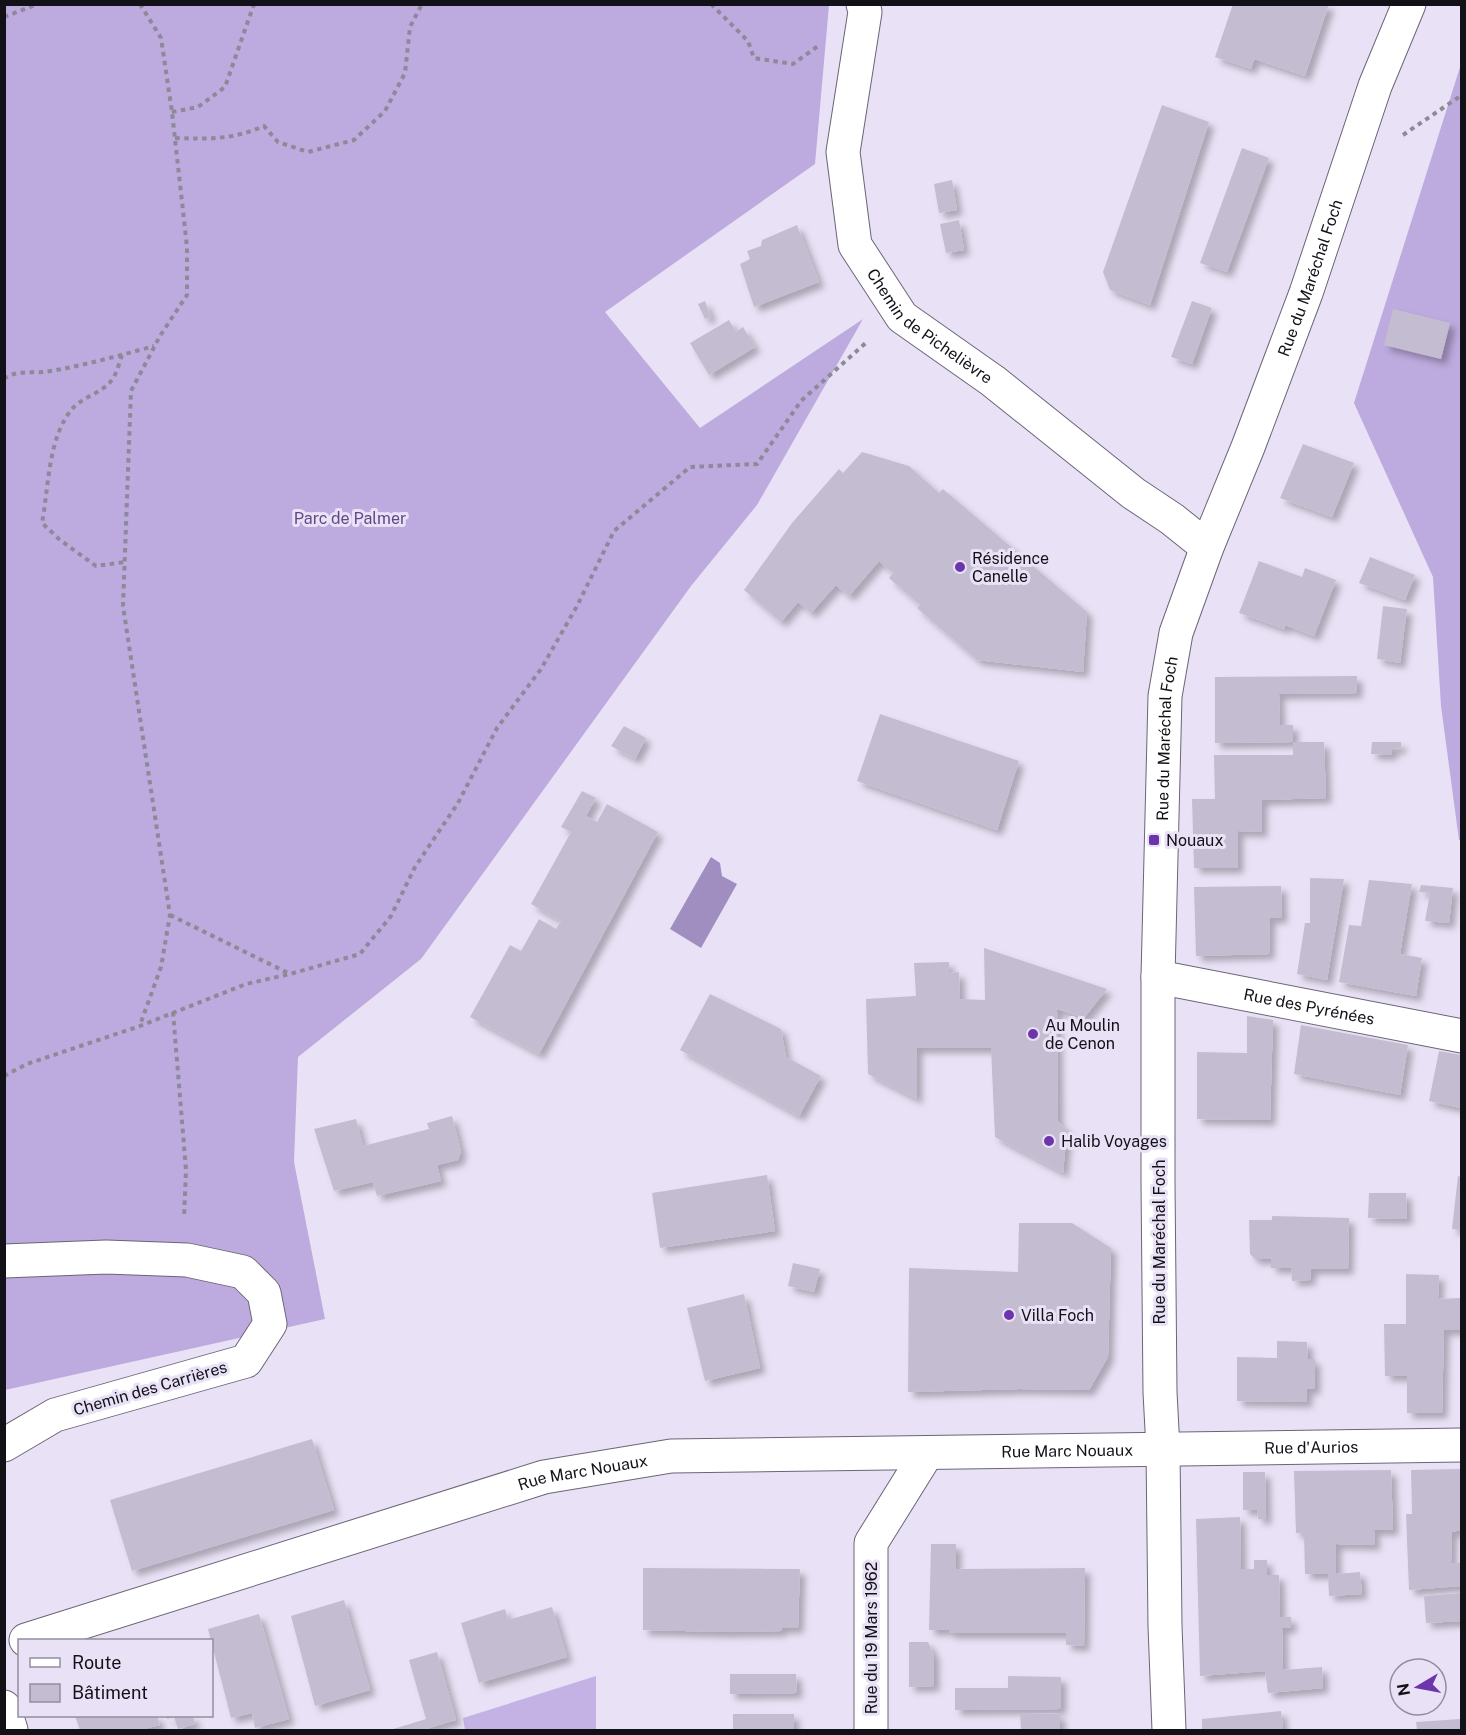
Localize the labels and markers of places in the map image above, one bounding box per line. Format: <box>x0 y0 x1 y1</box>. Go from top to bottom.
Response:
place label: Résidence Canelle <box>972 549 1049 586</box>
marker: Résidence Canelle <box>953 560 967 574</box>
place label: Nouaux <box>1166 831 1223 850</box>
marker: Nouaux <box>1147 833 1161 847</box>
place label: Au Moulin de Cenon <box>1045 1016 1120 1053</box>
marker: Au Moulin de Cenon <box>1026 1027 1040 1041</box>
place label: Halib Voyages <box>1061 1132 1167 1151</box>
marker: Halib Voyages <box>1042 1134 1056 1148</box>
place label: Villa Foch <box>1021 1306 1094 1325</box>
marker: Villa Foch <box>1002 1308 1016 1322</box>

